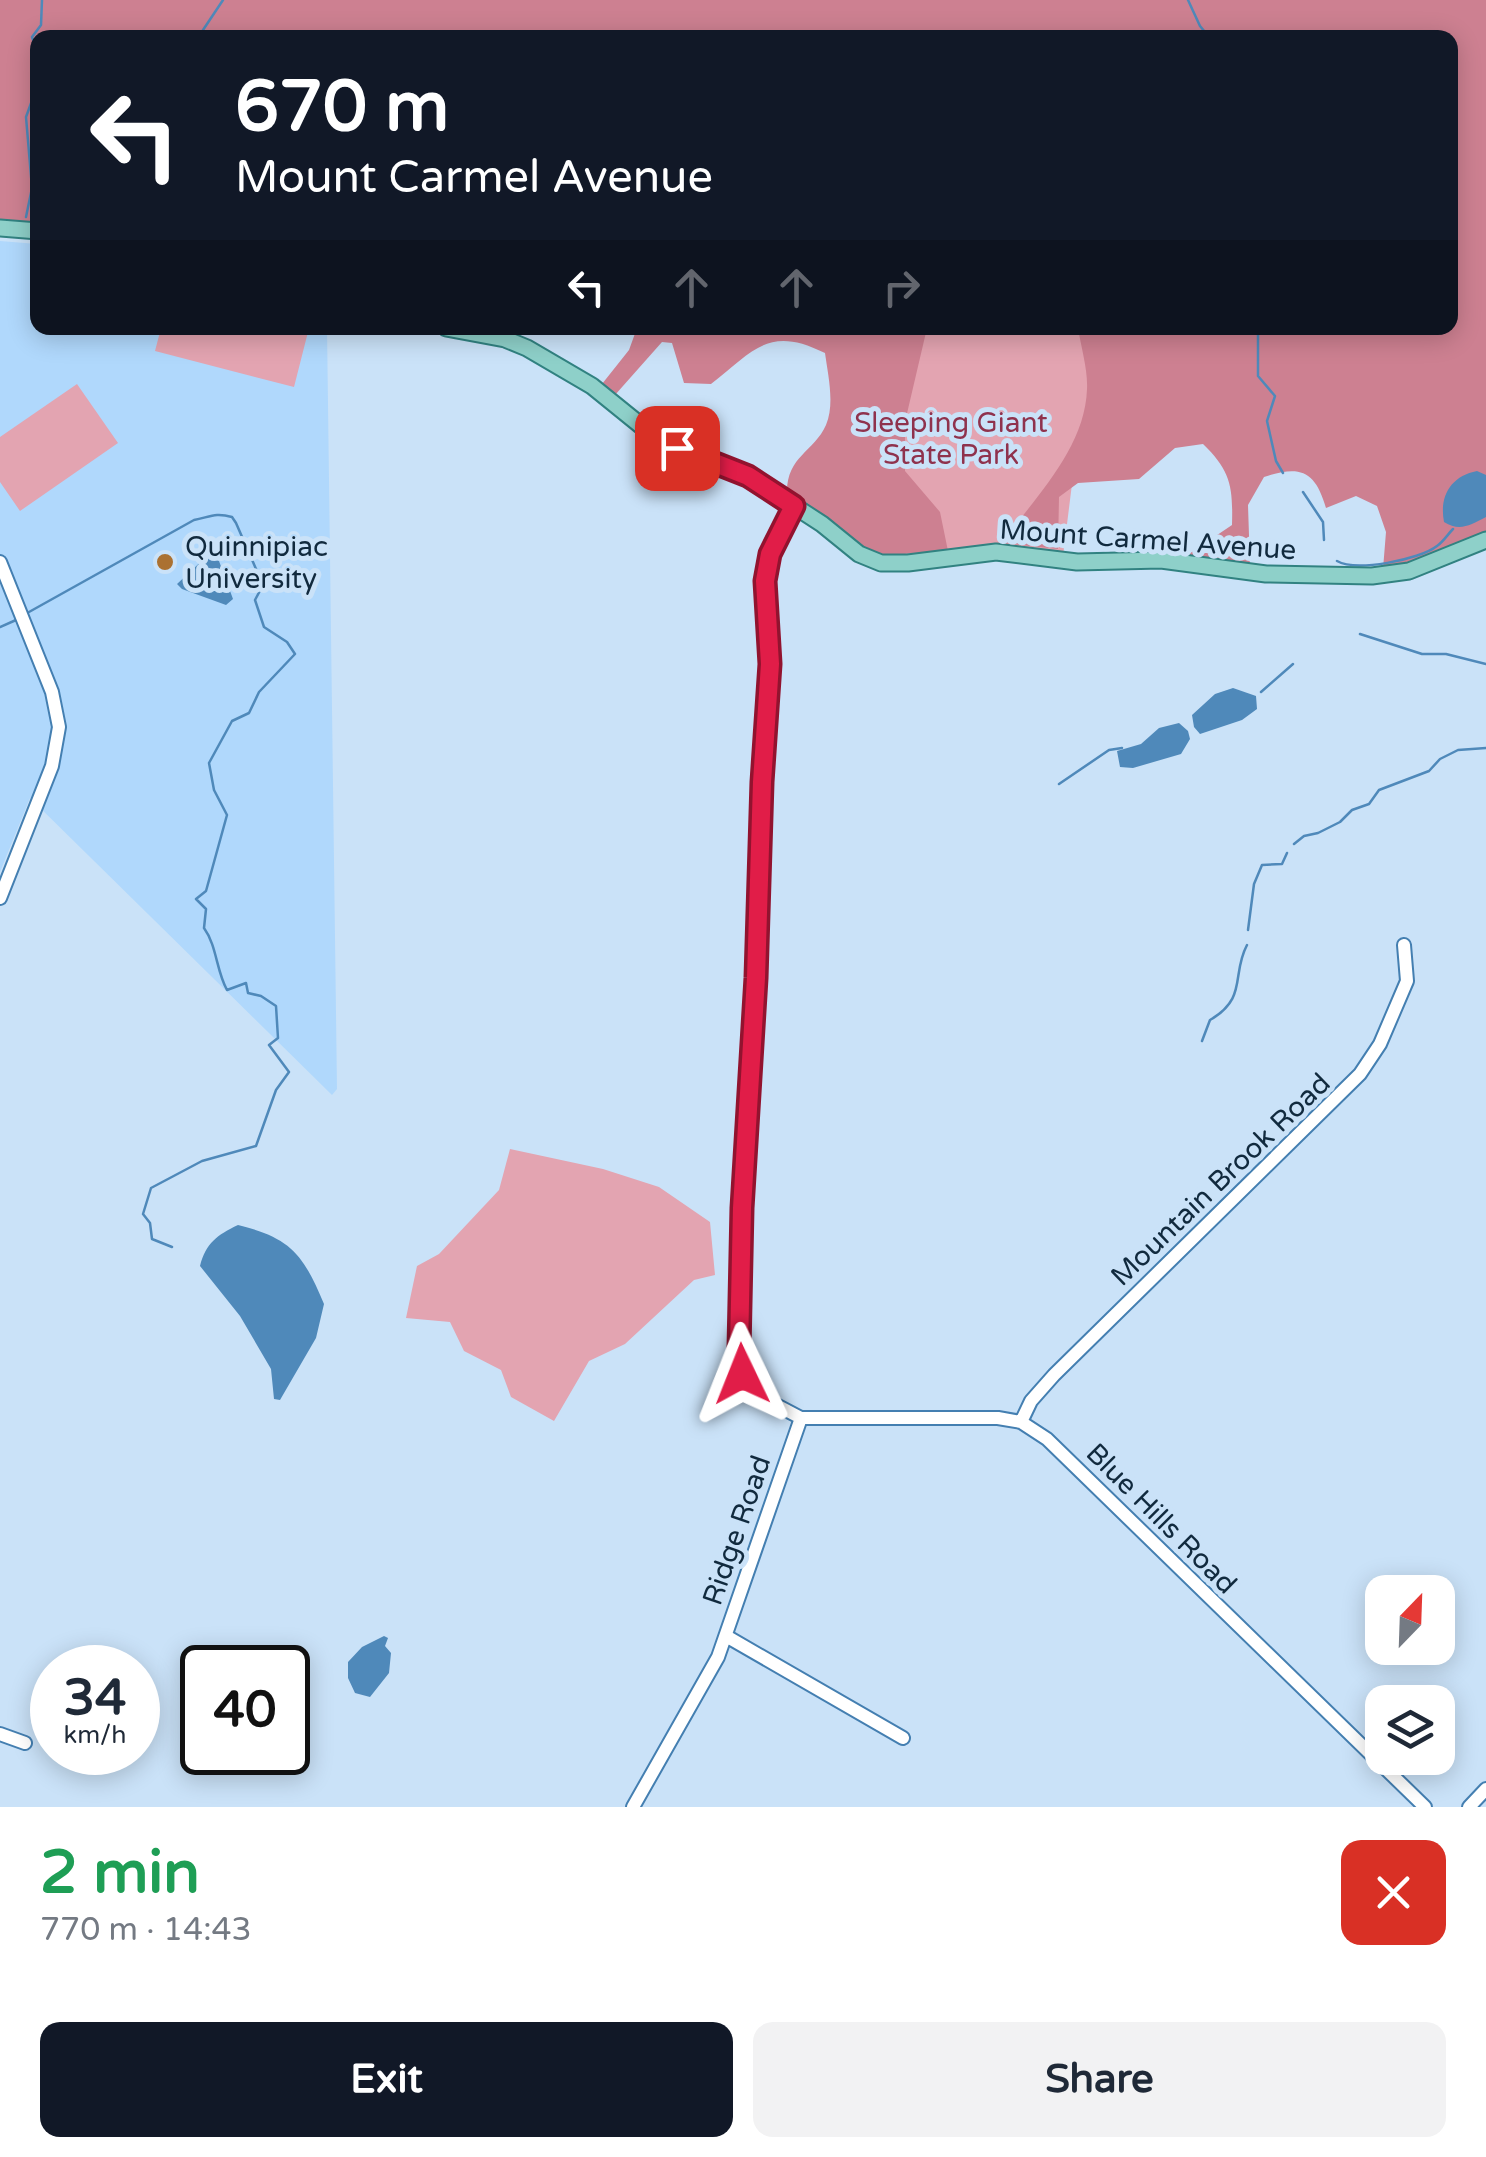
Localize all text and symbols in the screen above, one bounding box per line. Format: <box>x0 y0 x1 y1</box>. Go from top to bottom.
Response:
text: 670 m <box>235 66 449 150</box>
icon: left <box>70 70 200 200</box>
text: Mount Carmel Avenue <box>235 151 713 205</box>
icon: left <box>559 260 614 315</box>
icon: ahead <box>664 260 719 315</box>
icon: ahead <box>769 260 824 315</box>
icon: right <box>874 260 929 315</box>
pin <box>635 406 720 491</box>
park label: Sleeping Giant State Park <box>854 406 1048 472</box>
icon: arrive <box>650 421 705 476</box>
street label: Mount Carmel Avenue <box>998 513 1297 567</box>
place label: Quinnipiac University <box>185 530 328 596</box>
marker: Quinnipiac University <box>154 551 176 573</box>
street label: Mountain Brook Road <box>1104 1066 1337 1293</box>
position arrow <box>690 1322 794 1426</box>
street label: Blue Hills Road <box>1079 1436 1244 1601</box>
street label: Ridge Road <box>696 1451 778 1609</box>
north arrow <box>1365 1575 1455 1665</box>
map controls <box>1365 1575 1455 1775</box>
speed limit sign: 40 <box>180 1645 310 1775</box>
text: 34 <box>64 1668 126 1728</box>
button: layers <box>1365 1685 1455 1775</box>
text: km/h <box>64 1720 126 1750</box>
text: 2 min <box>40 1837 200 1909</box>
button: close <box>1341 1840 1446 1945</box>
text: 770 m · 14:43 <box>40 1911 252 1949</box>
button: Exit <box>40 2022 733 2137</box>
button: Share <box>753 2022 1446 2137</box>

